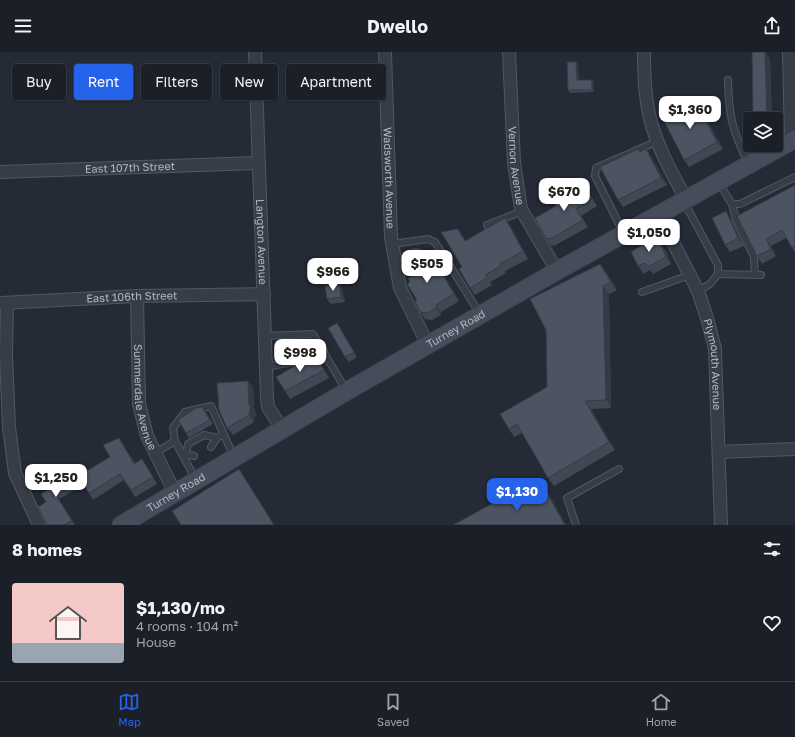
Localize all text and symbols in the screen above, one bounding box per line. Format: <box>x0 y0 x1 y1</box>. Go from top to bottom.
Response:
icon: menu <box>12 15 34 37</box>
text: Dwello <box>367 15 428 37</box>
icon: share <box>761 15 783 37</box>
chip: Buy <box>12 64 66 100</box>
chip: Rent <box>74 64 133 100</box>
chip: Filters <box>141 64 212 100</box>
chip: New <box>220 64 278 100</box>
chip: Apartment <box>286 64 386 100</box>
pin: $1,360 <box>657 96 723 130</box>
text: $1,360 <box>668 101 712 117</box>
map controls <box>743 112 783 152</box>
button: layers <box>743 112 783 152</box>
street label: Vernon Avenue <box>506 126 527 206</box>
street label: Wadsworth Avenue <box>381 127 398 229</box>
street label: East 107th Street <box>85 159 175 175</box>
pin: $670 <box>540 178 588 212</box>
text: $670 <box>548 183 580 199</box>
street label: Langton Avenue <box>254 199 270 285</box>
pin: $1,050 <box>616 219 682 253</box>
text: $1,050 <box>627 224 671 240</box>
pin: $505 <box>403 250 451 284</box>
text: $505 <box>410 255 444 271</box>
pin: $966 <box>309 258 357 292</box>
text: $966 <box>316 263 350 279</box>
street label: East 106th Street <box>86 288 178 305</box>
street label: Turney Road <box>424 306 487 350</box>
street label: Plymouth Avenue <box>701 317 724 411</box>
pin: $998 <box>276 339 324 373</box>
street label: Summerdale Avenue <box>132 344 160 452</box>
text: $998 <box>283 344 317 360</box>
pin: $1,250 <box>23 464 89 498</box>
text: $1,250 <box>34 469 78 485</box>
street label: Turney Road <box>144 470 207 514</box>
pin: $1,130 <box>484 478 550 512</box>
text: $1,130 <box>496 483 538 499</box>
icon: filters <box>761 538 783 560</box>
text: 8 homes <box>12 539 82 560</box>
text: $1,130/mo <box>136 597 225 618</box>
icon: home <box>44 599 92 647</box>
icon: heart <box>761 612 783 634</box>
text: 4 rooms · 104 m² <box>136 618 238 634</box>
text: House <box>136 634 176 650</box>
tab: Map <box>118 691 141 728</box>
tab: Saved <box>377 691 409 728</box>
tab: Home <box>646 691 677 728</box>

